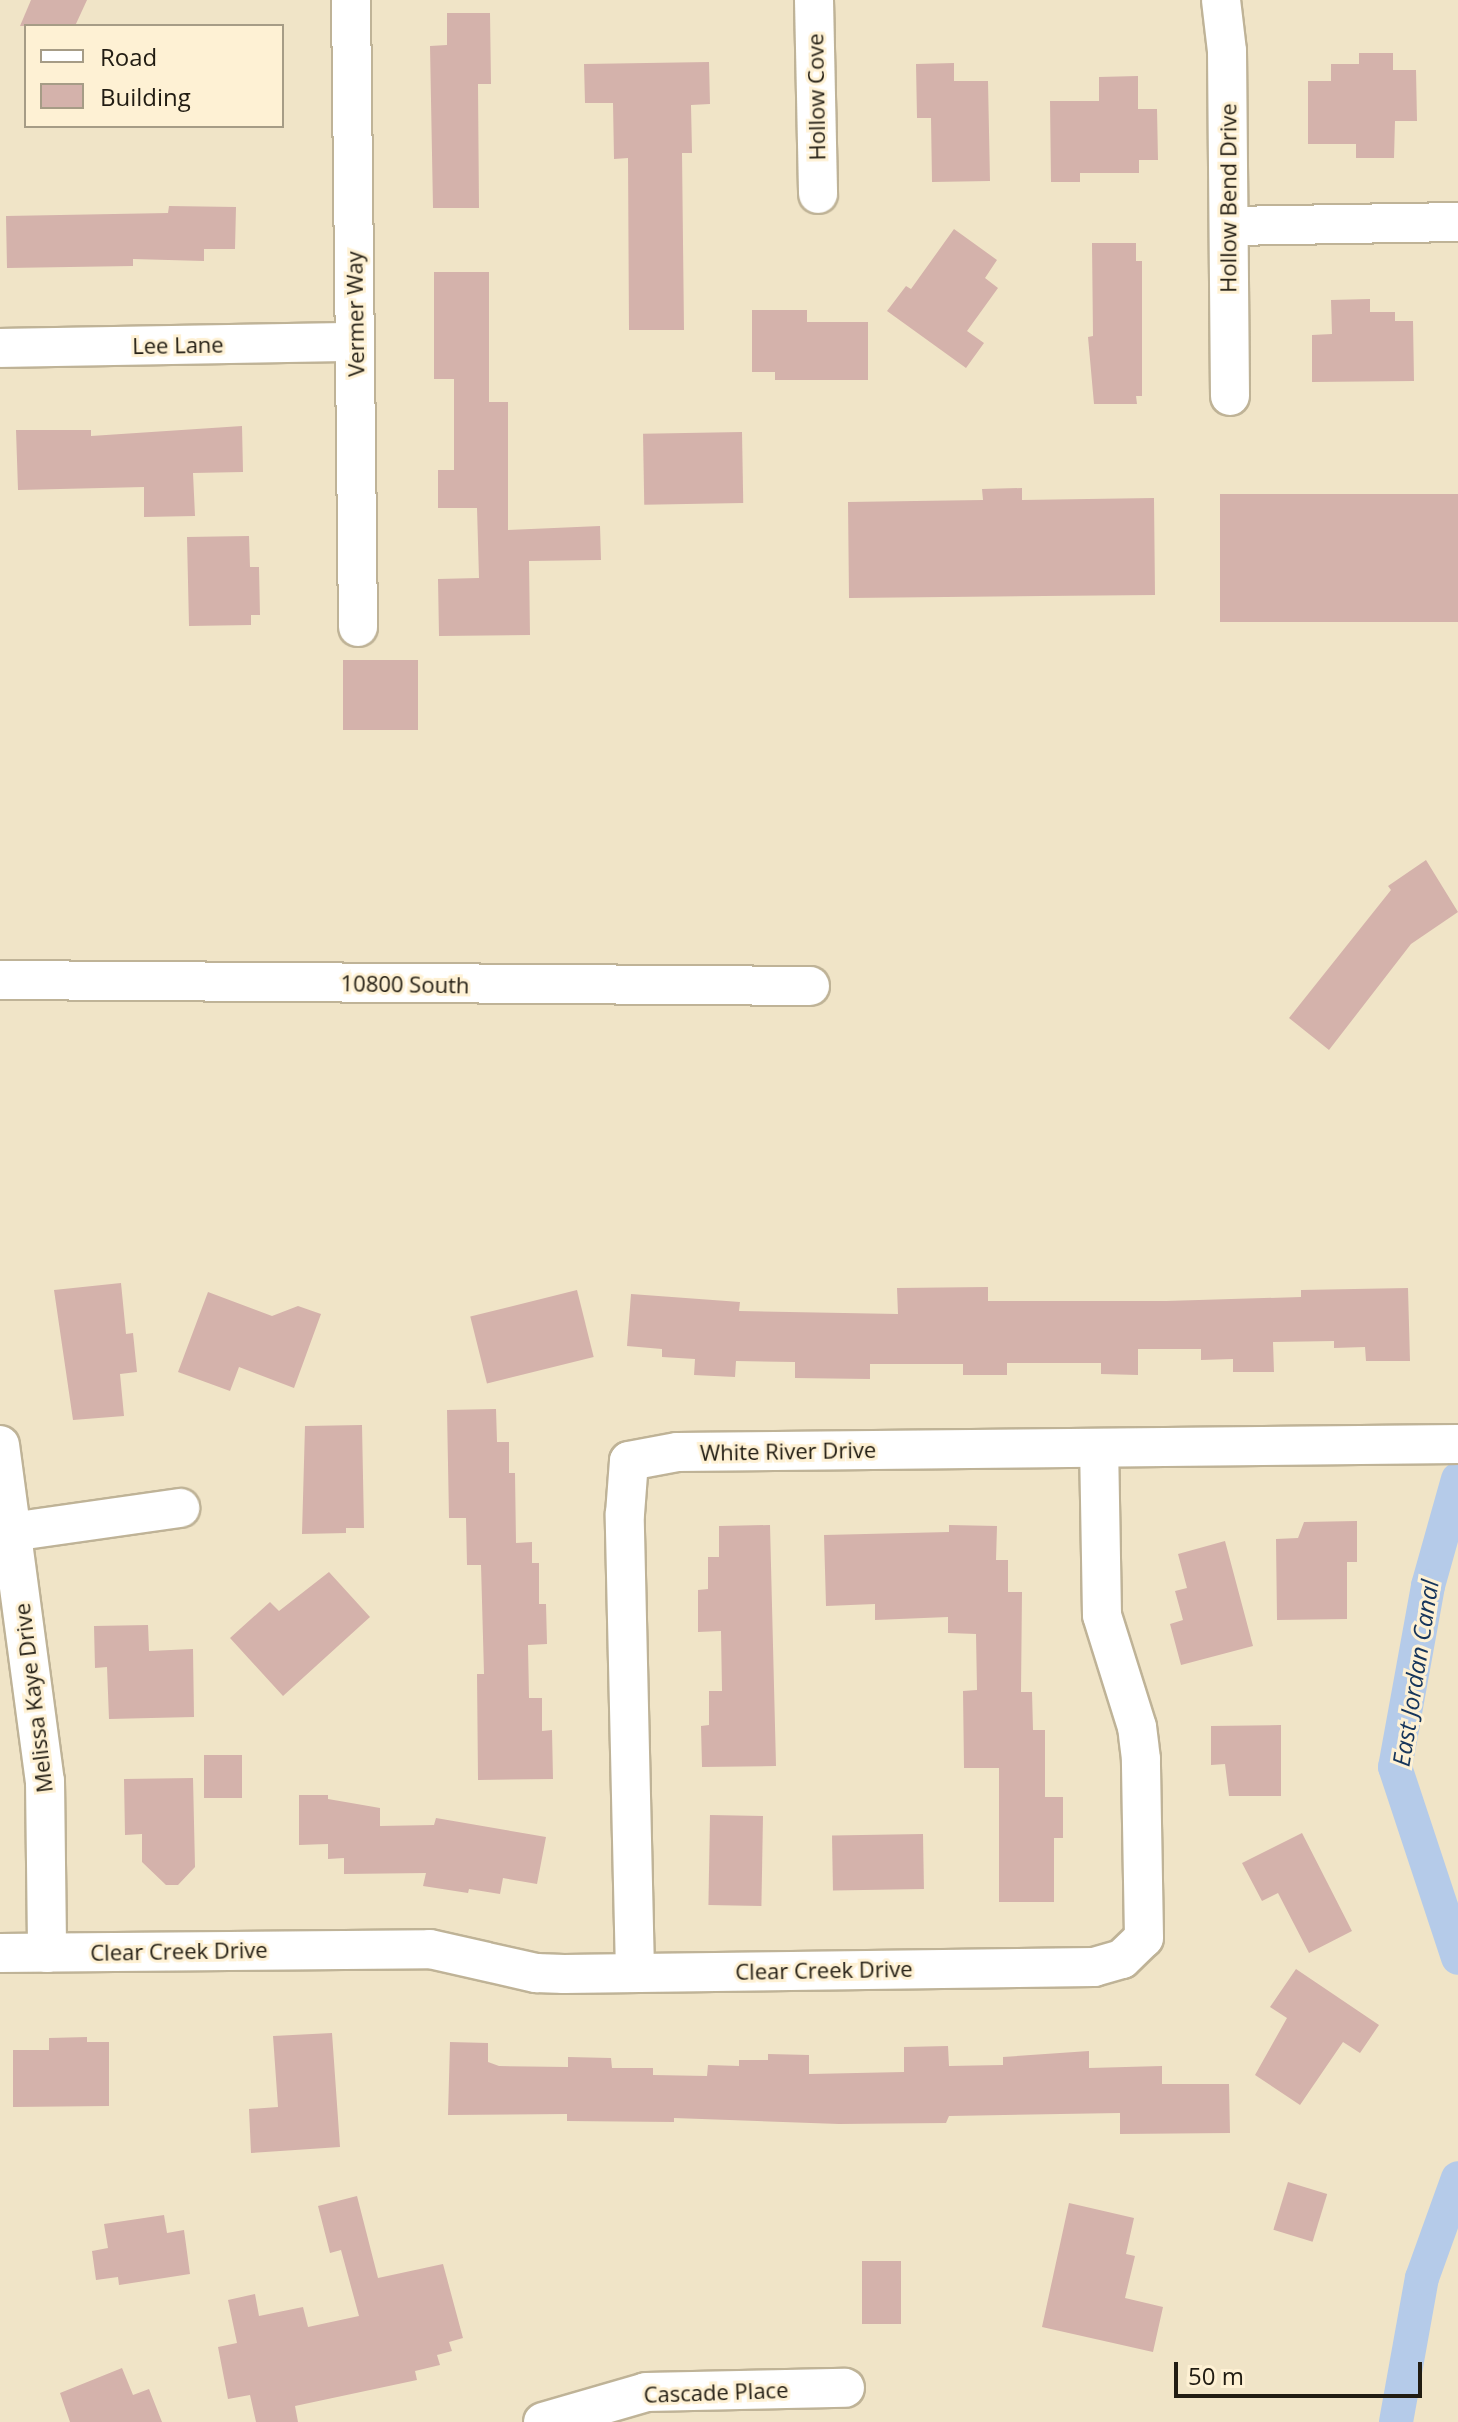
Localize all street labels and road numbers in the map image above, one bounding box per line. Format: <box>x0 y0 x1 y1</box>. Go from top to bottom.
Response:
street label: Hollow Cove <box>802 33 830 161</box>
street label: Hollow Bend Drive <box>1215 103 1241 293</box>
street label: Vermer Way <box>341 251 369 377</box>
street label: Lee Lane <box>132 331 224 359</box>
street label: 10800 South <box>340 970 470 998</box>
street label: White River Drive <box>700 1436 876 1466</box>
street label: Melissa Kaye Drive <box>8 1602 58 1794</box>
street label: Clear Creek Drive <box>90 1936 268 1966</box>
street label: Clear Creek Drive <box>735 1955 913 1985</box>
street label: Cascade Place <box>643 2376 789 2408</box>

